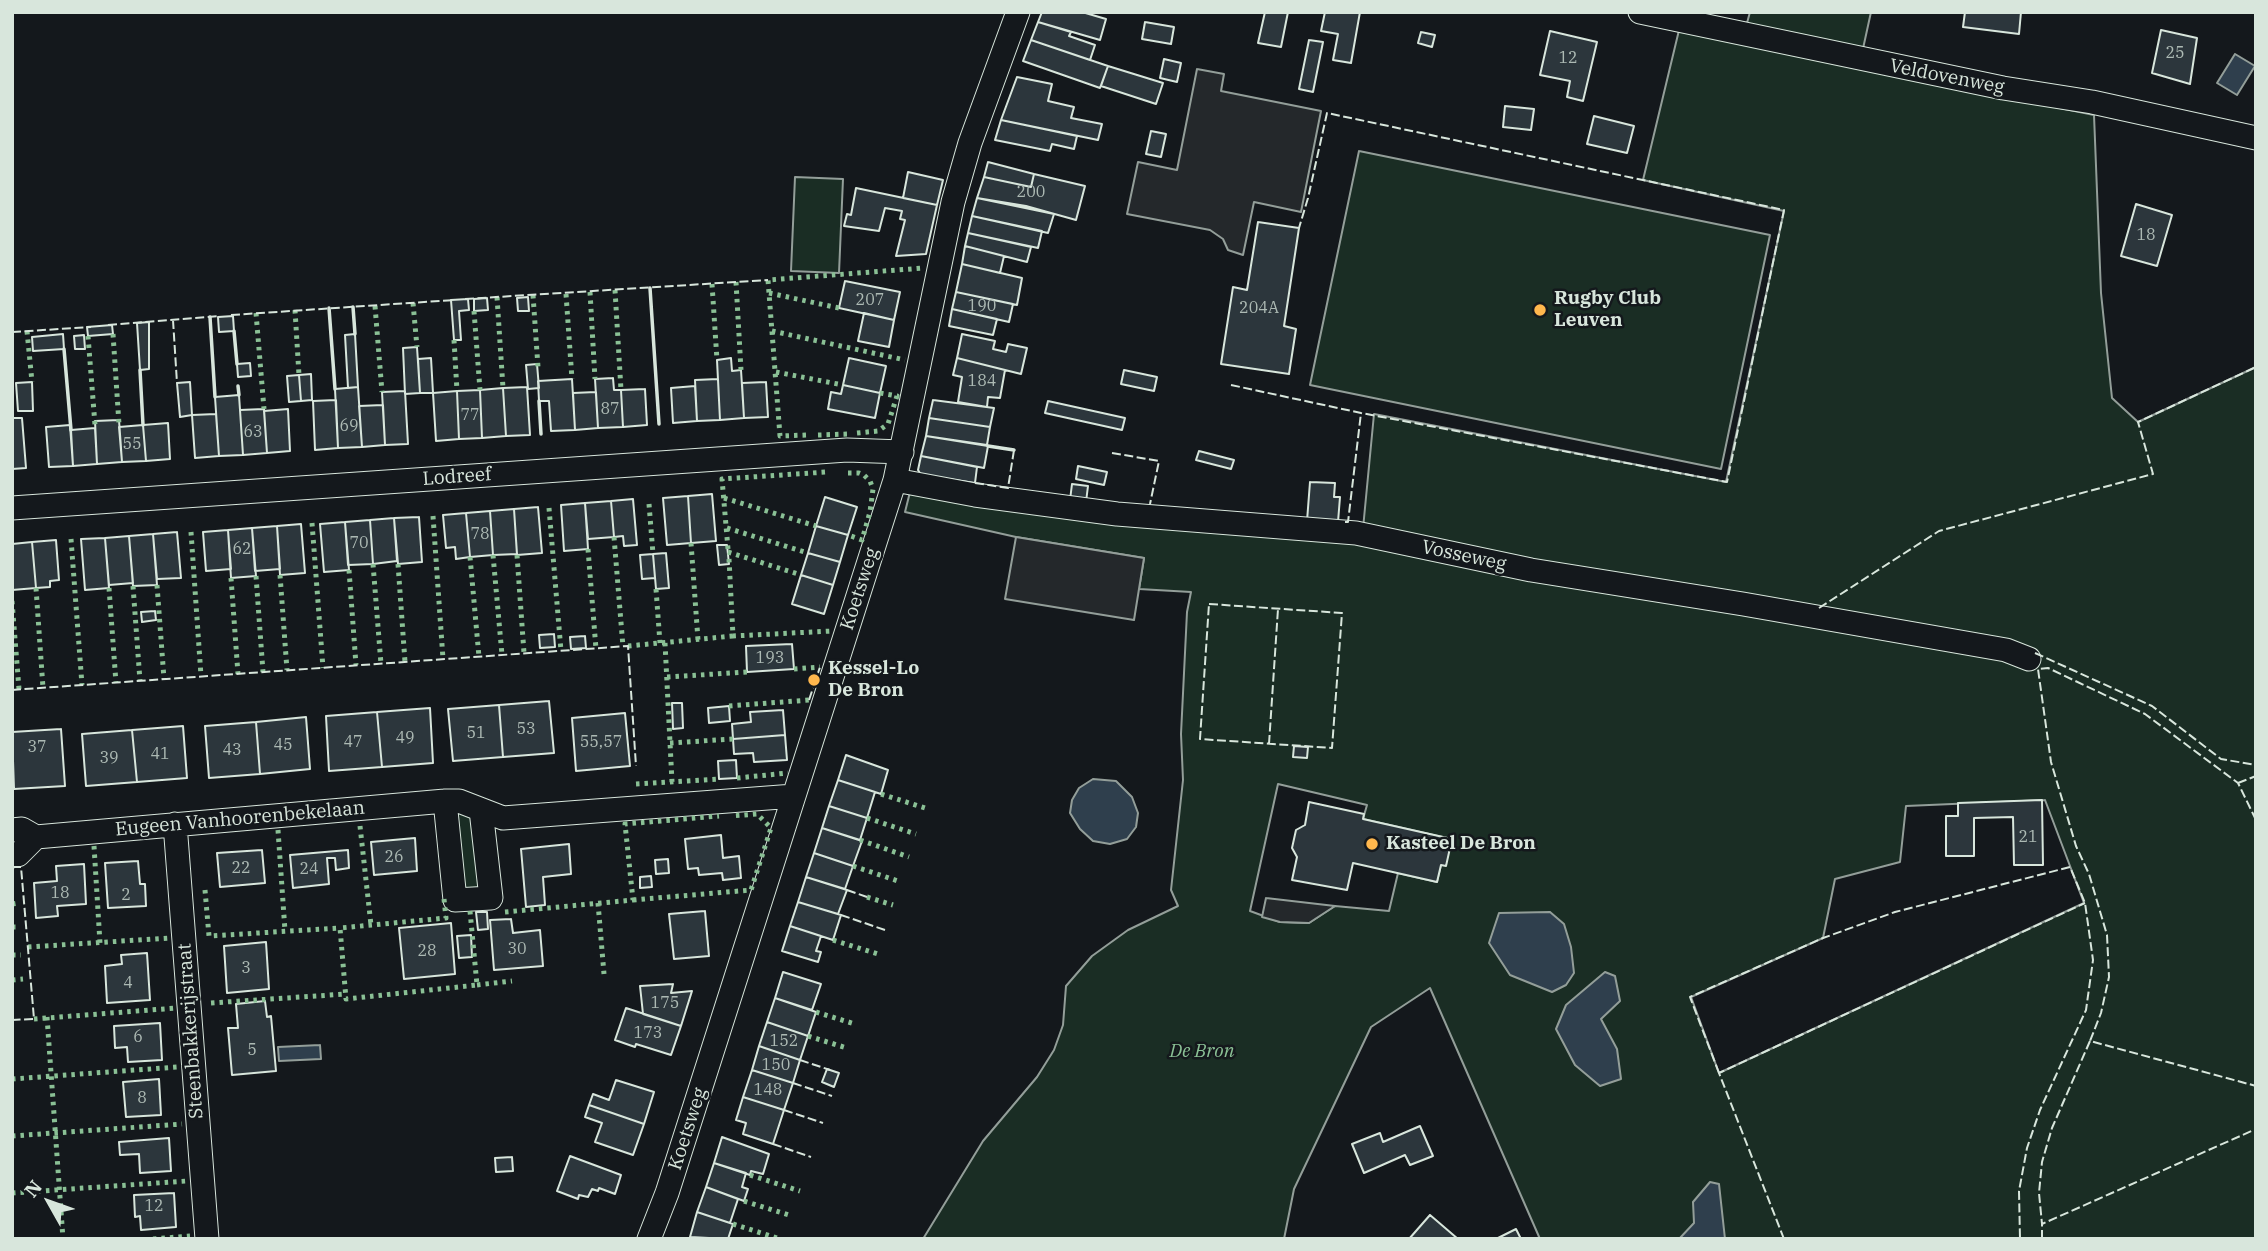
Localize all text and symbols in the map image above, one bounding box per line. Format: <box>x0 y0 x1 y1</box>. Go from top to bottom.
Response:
house number: 25 <box>2165 43 2185 63</box>
house number: 12 <box>1558 48 1578 68</box>
street label: Veldovenweg <box>1888 55 2006 99</box>
house number: 200 <box>1017 182 1045 202</box>
house number: 18 <box>2136 225 2156 245</box>
place label: Rugby Club Leuven <box>1554 288 1661 332</box>
house number: 207 <box>856 290 884 310</box>
house number: 190 <box>968 296 996 316</box>
house number: 204A <box>1239 298 1279 318</box>
marker: Rugby Club Leuven <box>1532 302 1548 318</box>
house number: 184 <box>968 371 996 391</box>
house number: 87 <box>600 399 620 419</box>
house number: 77 <box>460 405 480 425</box>
house number: 69 <box>339 416 359 436</box>
house number: 63 <box>243 422 263 442</box>
house number: 55 <box>122 434 142 454</box>
street label: Lodreef <box>422 463 492 491</box>
house number: 78 <box>470 524 490 544</box>
house number: 70 <box>349 533 369 553</box>
street label: Vosseweg <box>1420 536 1508 576</box>
house number: 62 <box>232 539 252 559</box>
street label: Koetsweg <box>836 545 884 633</box>
house number: 193 <box>756 648 784 668</box>
place label: Kessel-Lo De Bron <box>828 658 919 702</box>
marker: Kessel-Lo De Bron <box>806 672 822 688</box>
house number: 53 <box>516 719 536 739</box>
house number: 51 <box>466 723 486 743</box>
house number: 49 <box>395 728 415 748</box>
house number: 47 <box>343 732 363 752</box>
house number: 55,57 <box>580 732 622 752</box>
house number: 45 <box>273 735 293 755</box>
house number: 37 <box>27 737 47 757</box>
house number: 43 <box>222 740 242 760</box>
house number: 41 <box>150 744 170 764</box>
house number: 39 <box>99 748 119 768</box>
street label: Eugeen Vanhoorenbekelaan <box>114 797 366 841</box>
house number: 21 <box>2018 827 2038 847</box>
place label: Kasteel De Bron <box>1386 833 1536 855</box>
marker: Kasteel De Bron <box>1364 836 1380 852</box>
house number: 26 <box>384 847 404 867</box>
house number: 22 <box>231 858 251 878</box>
house number: 24 <box>299 859 319 879</box>
house number: 18 <box>50 883 70 903</box>
house number: 2 <box>121 885 131 905</box>
house number: 30 <box>507 939 527 959</box>
house number: 28 <box>417 941 437 961</box>
street label: Steenbakkerijstraat <box>173 942 209 1120</box>
house number: 3 <box>241 958 251 978</box>
house number: 4 <box>123 973 133 993</box>
house number: 175 <box>651 993 679 1013</box>
house number: 173 <box>634 1023 662 1043</box>
house number: 6 <box>133 1027 143 1047</box>
house number: 152 <box>770 1031 798 1051</box>
house number: 5 <box>247 1040 257 1060</box>
park label: De Bron <box>1169 1041 1235 1063</box>
house number: 150 <box>762 1055 790 1075</box>
house number: 148 <box>754 1080 782 1100</box>
street label: Koetsweg <box>664 1085 712 1173</box>
house number: 8 <box>137 1088 147 1108</box>
north arrow <box>14 1167 84 1237</box>
text: N <box>19 1175 47 1202</box>
house number: 12 <box>144 1196 164 1216</box>

